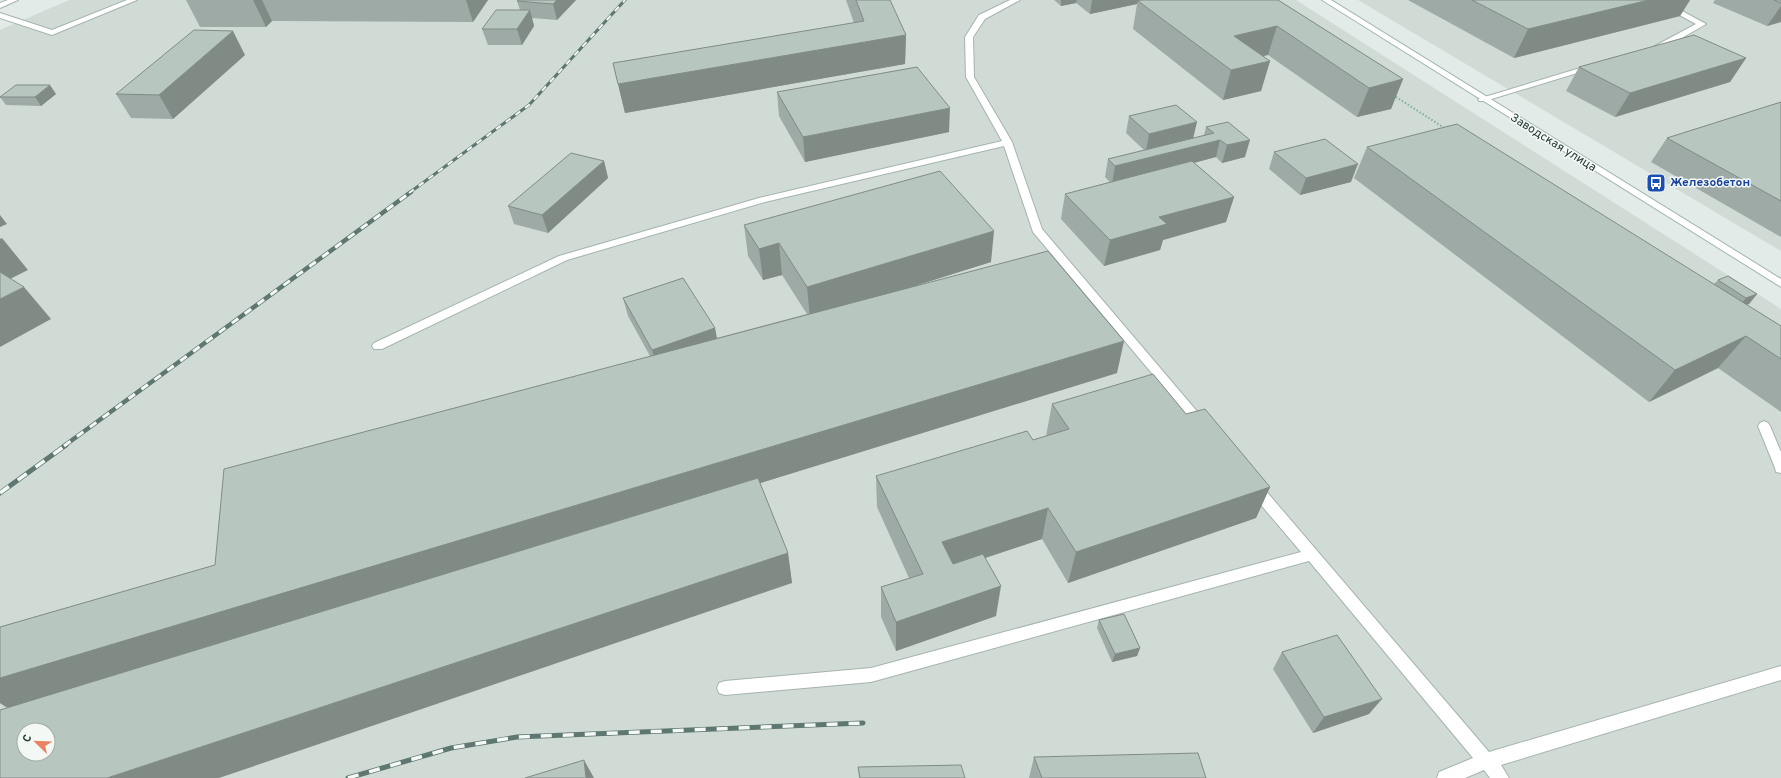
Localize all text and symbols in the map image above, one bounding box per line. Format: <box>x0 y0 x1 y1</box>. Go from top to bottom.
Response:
street label: Заводская улица <box>1507 110 1599 176</box>
bus stop icon: Железобетон <box>1645 172 1667 194</box>
place label: Железобетон <box>1670 175 1750 191</box>
north arrow <box>16 722 56 762</box>
text: С <box>20 733 36 744</box>

